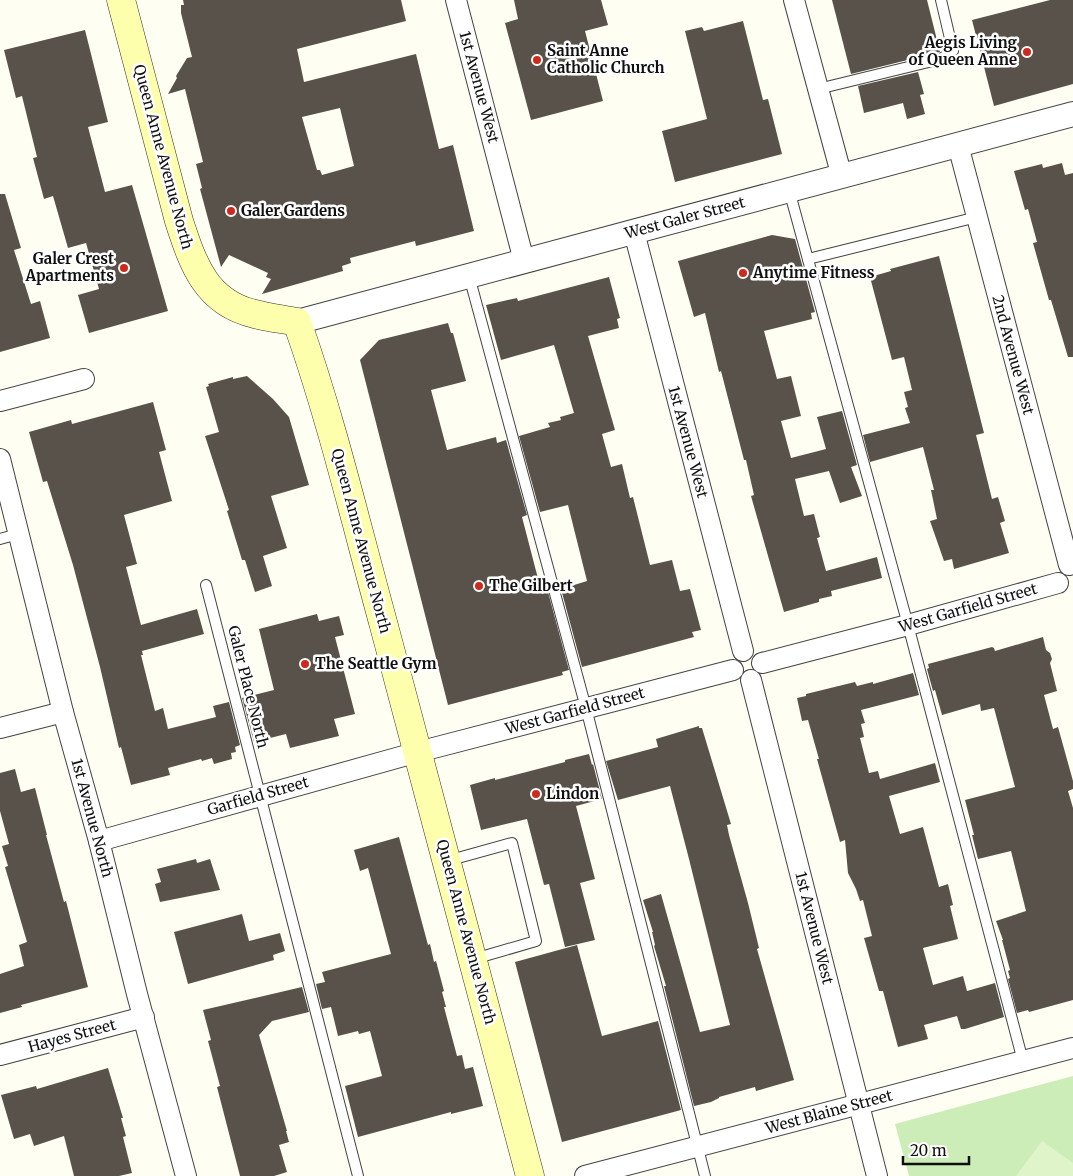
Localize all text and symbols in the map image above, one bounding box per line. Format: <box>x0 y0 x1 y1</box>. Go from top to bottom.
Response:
street label: 1st Avenue West <box>455 29 504 145</box>
place label: Aegis Living of Queen Anne <box>909 33 1018 69</box>
place label: Saint Anne Catholic Church <box>547 41 664 77</box>
marker: Aegis Living of Queen Anne <box>1021 46 1033 58</box>
marker: Saint Anne Catholic Church <box>531 54 543 66</box>
street label: Queen Anne Avenue North <box>130 62 197 251</box>
street label: West Galer Street <box>622 192 747 243</box>
place label: Galer Gardens <box>241 201 345 220</box>
marker: Galer Gardens <box>225 205 237 217</box>
place label: Galer Crest Apartments <box>25 249 114 285</box>
marker: Galer Crest Apartments <box>118 262 130 274</box>
place label: Anytime Fitness <box>752 263 875 282</box>
marker: Anytime Fitness <box>737 267 749 279</box>
street label: 2nd Avenue West <box>988 293 1039 417</box>
street label: 1st Avenue West <box>664 384 713 500</box>
street label: Queen Anne Avenue North <box>328 446 395 635</box>
place label: The Gilbert <box>489 576 573 595</box>
street label: West Garfield Street <box>895 579 1039 637</box>
marker: The Gilbert <box>473 580 485 592</box>
street label: Galer Place North <box>224 624 273 750</box>
place label: The Seattle Gym <box>315 654 437 673</box>
marker: The Seattle Gym <box>299 658 311 670</box>
street label: West Garfield Street <box>502 683 647 738</box>
street label: 1st Avenue North <box>67 756 118 879</box>
street label: Garfield Street <box>205 772 311 819</box>
place label: Lindon <box>546 784 599 803</box>
marker: Lindon <box>530 788 542 800</box>
street label: Queen Anne Avenue North <box>433 837 500 1026</box>
street label: 1st Avenue West <box>791 870 838 986</box>
street label: Hayes Street <box>26 1015 118 1056</box>
street label: West Blaine Street <box>762 1085 895 1138</box>
scale bar <box>903 1134 969 1166</box>
text: 20 m <box>910 1141 947 1160</box>

